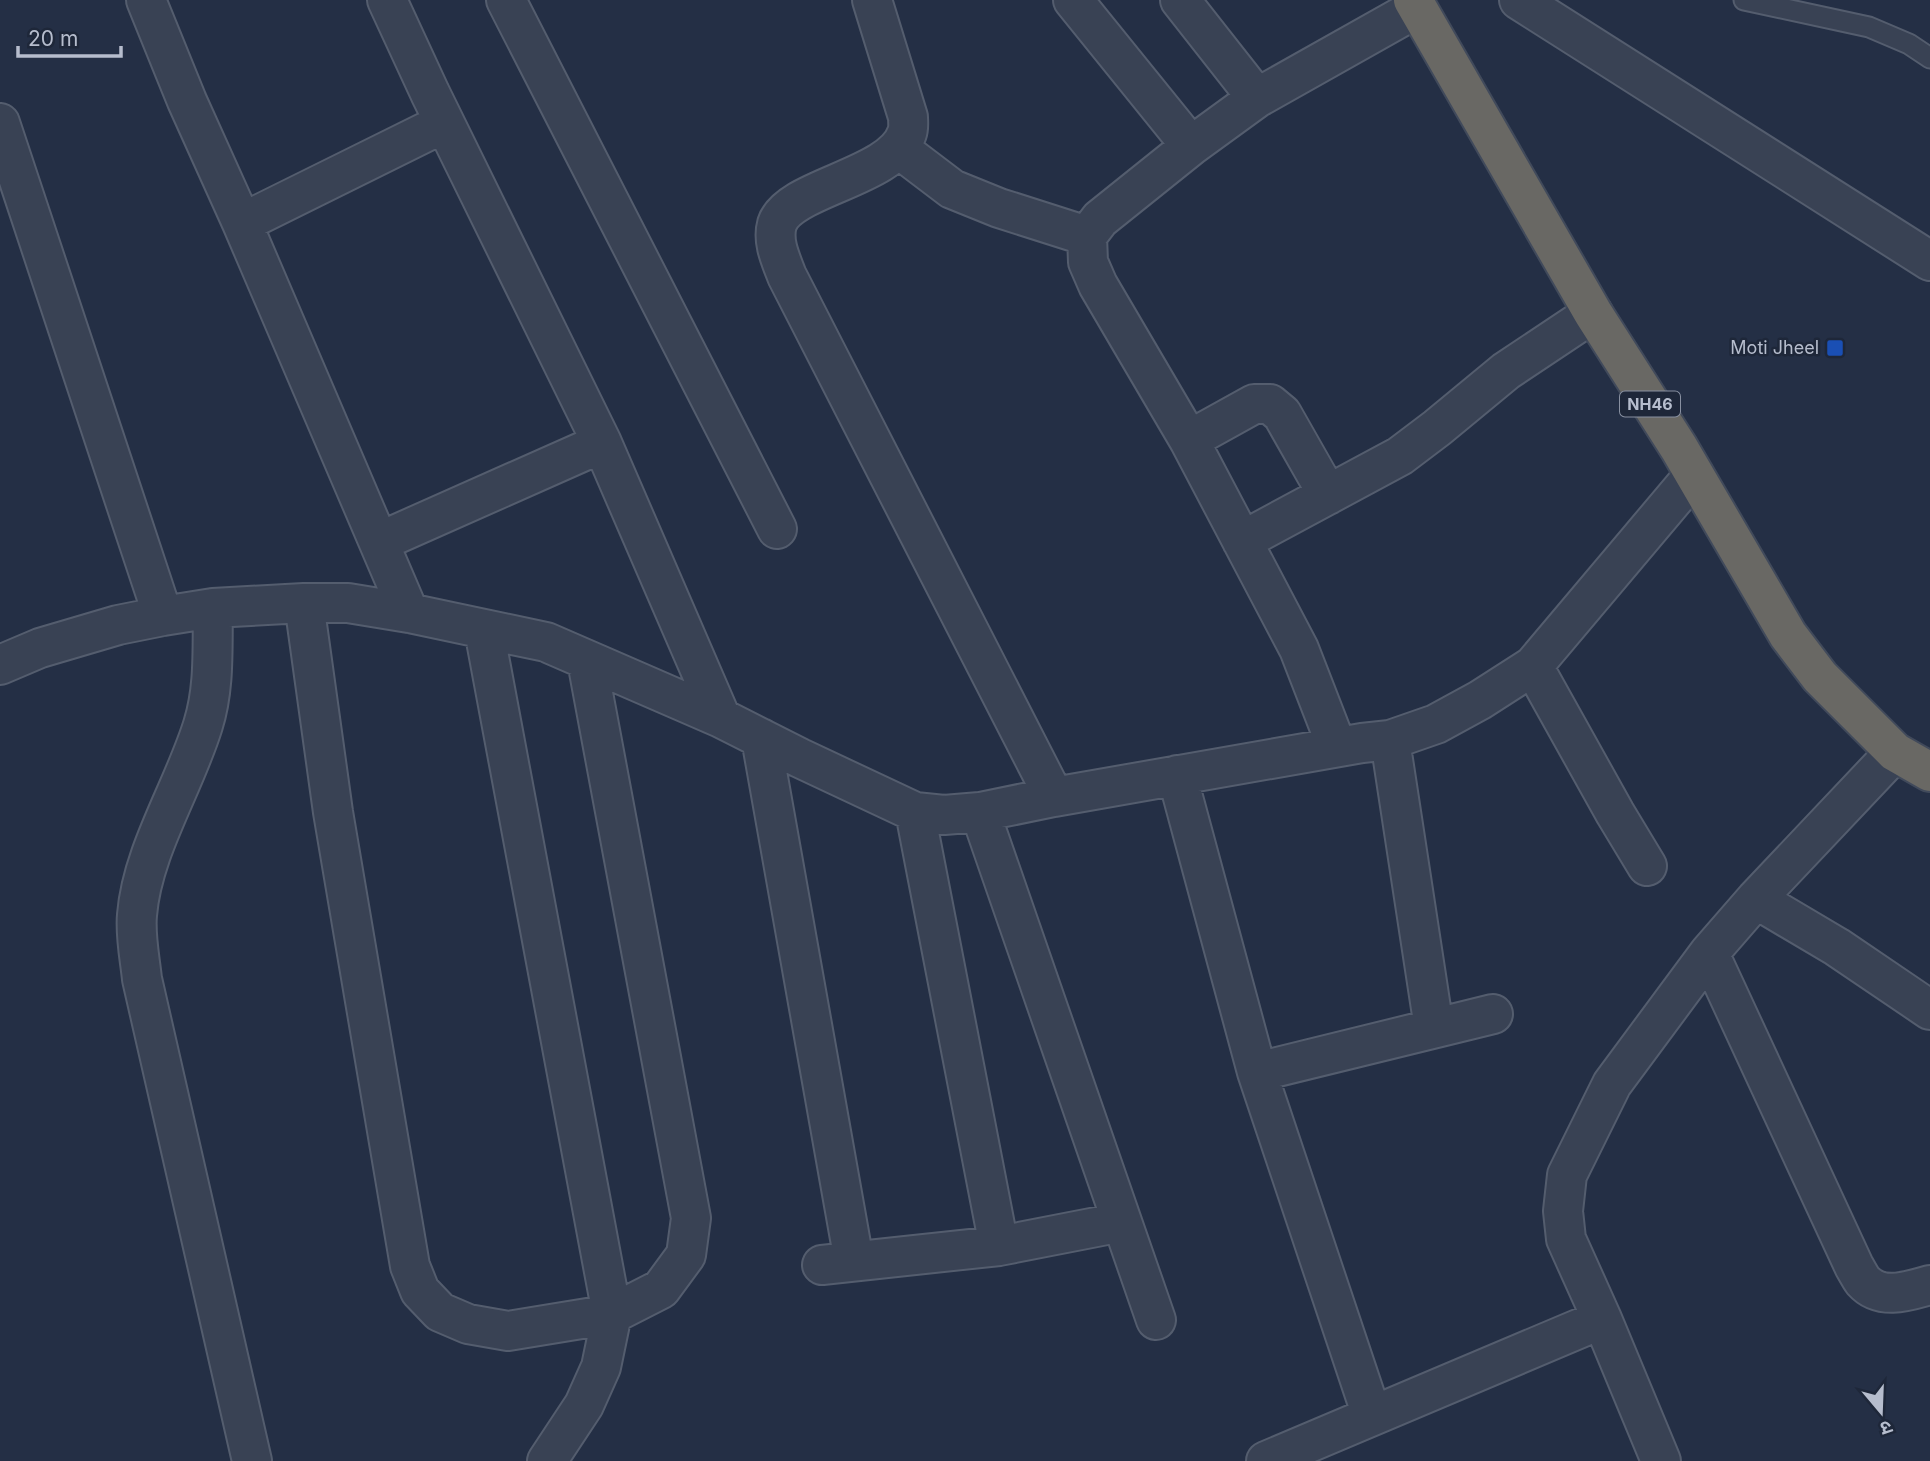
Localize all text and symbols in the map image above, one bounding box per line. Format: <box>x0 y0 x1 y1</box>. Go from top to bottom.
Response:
scale bar <box>18 14 121 58</box>
text: 20 m <box>28 26 78 51</box>
place label: Moti Jheel <box>1730 337 1819 358</box>
marker: Moti Jheel <box>1825 338 1845 358</box>
road number: NH46 <box>1620 392 1680 416</box>
north arrow <box>1846 1377 1916 1447</box>
text: उ <box>1877 1415 1895 1441</box>

